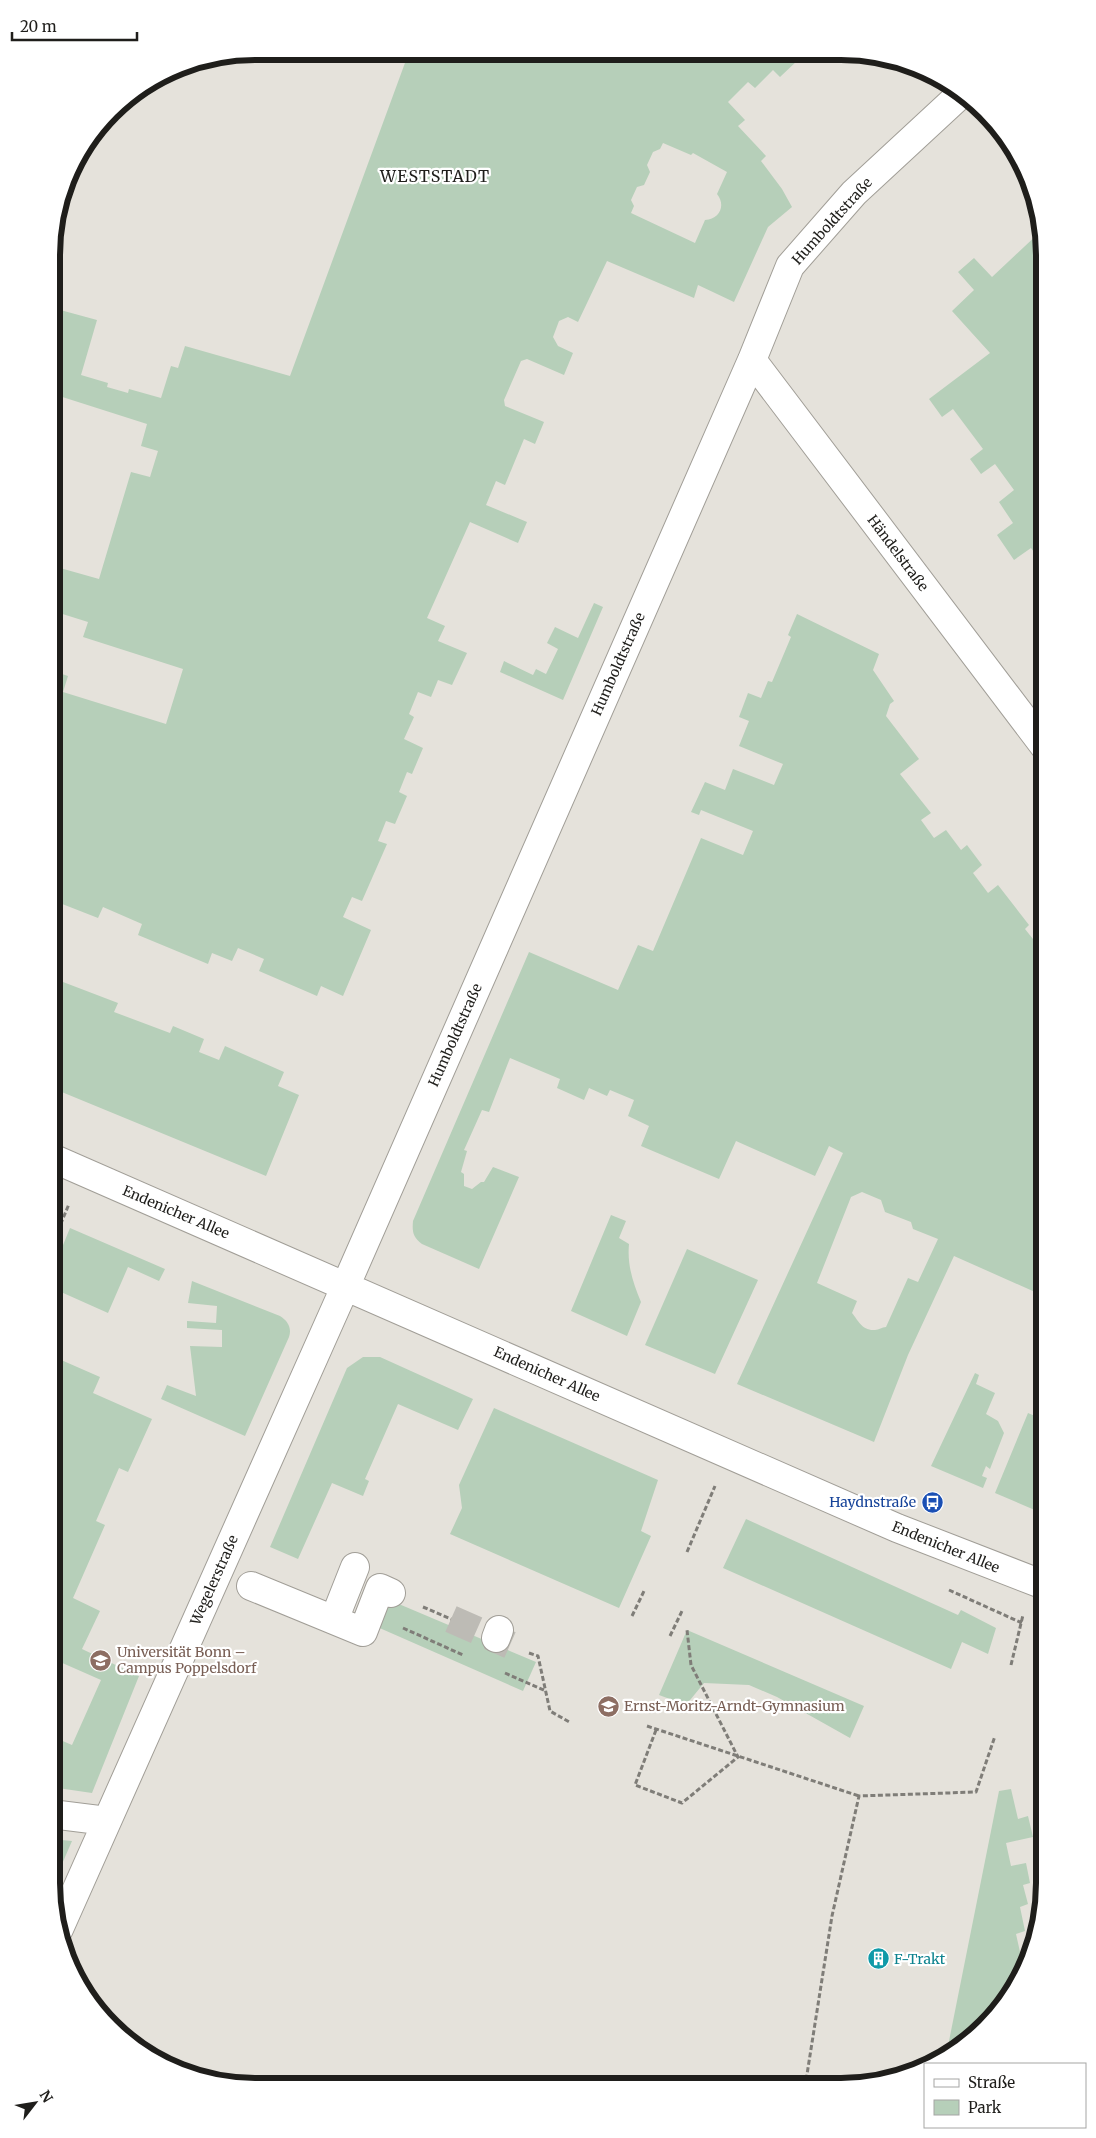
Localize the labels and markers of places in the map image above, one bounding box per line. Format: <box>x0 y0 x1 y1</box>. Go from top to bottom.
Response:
bus stop icon: Haydnstraße <box>920 1490 944 1514</box>
place label: Haydnstraße <box>829 1493 916 1511</box>
place label: Universität Bonn – Campus Poppelsdorf <box>117 1643 257 1677</box>
school or university icon: Universität Bonn – Campus Poppelsdorf <box>89 1648 113 1672</box>
school or university icon: Ernst-Moritz-Arndt-Gymnasium <box>596 1694 620 1718</box>
place label: Ernst-Moritz-Arndt-Gymnasium <box>624 1697 845 1715</box>
building icon: F-Trakt <box>866 1947 890 1971</box>
place label: F-Trakt <box>894 1950 946 1968</box>

